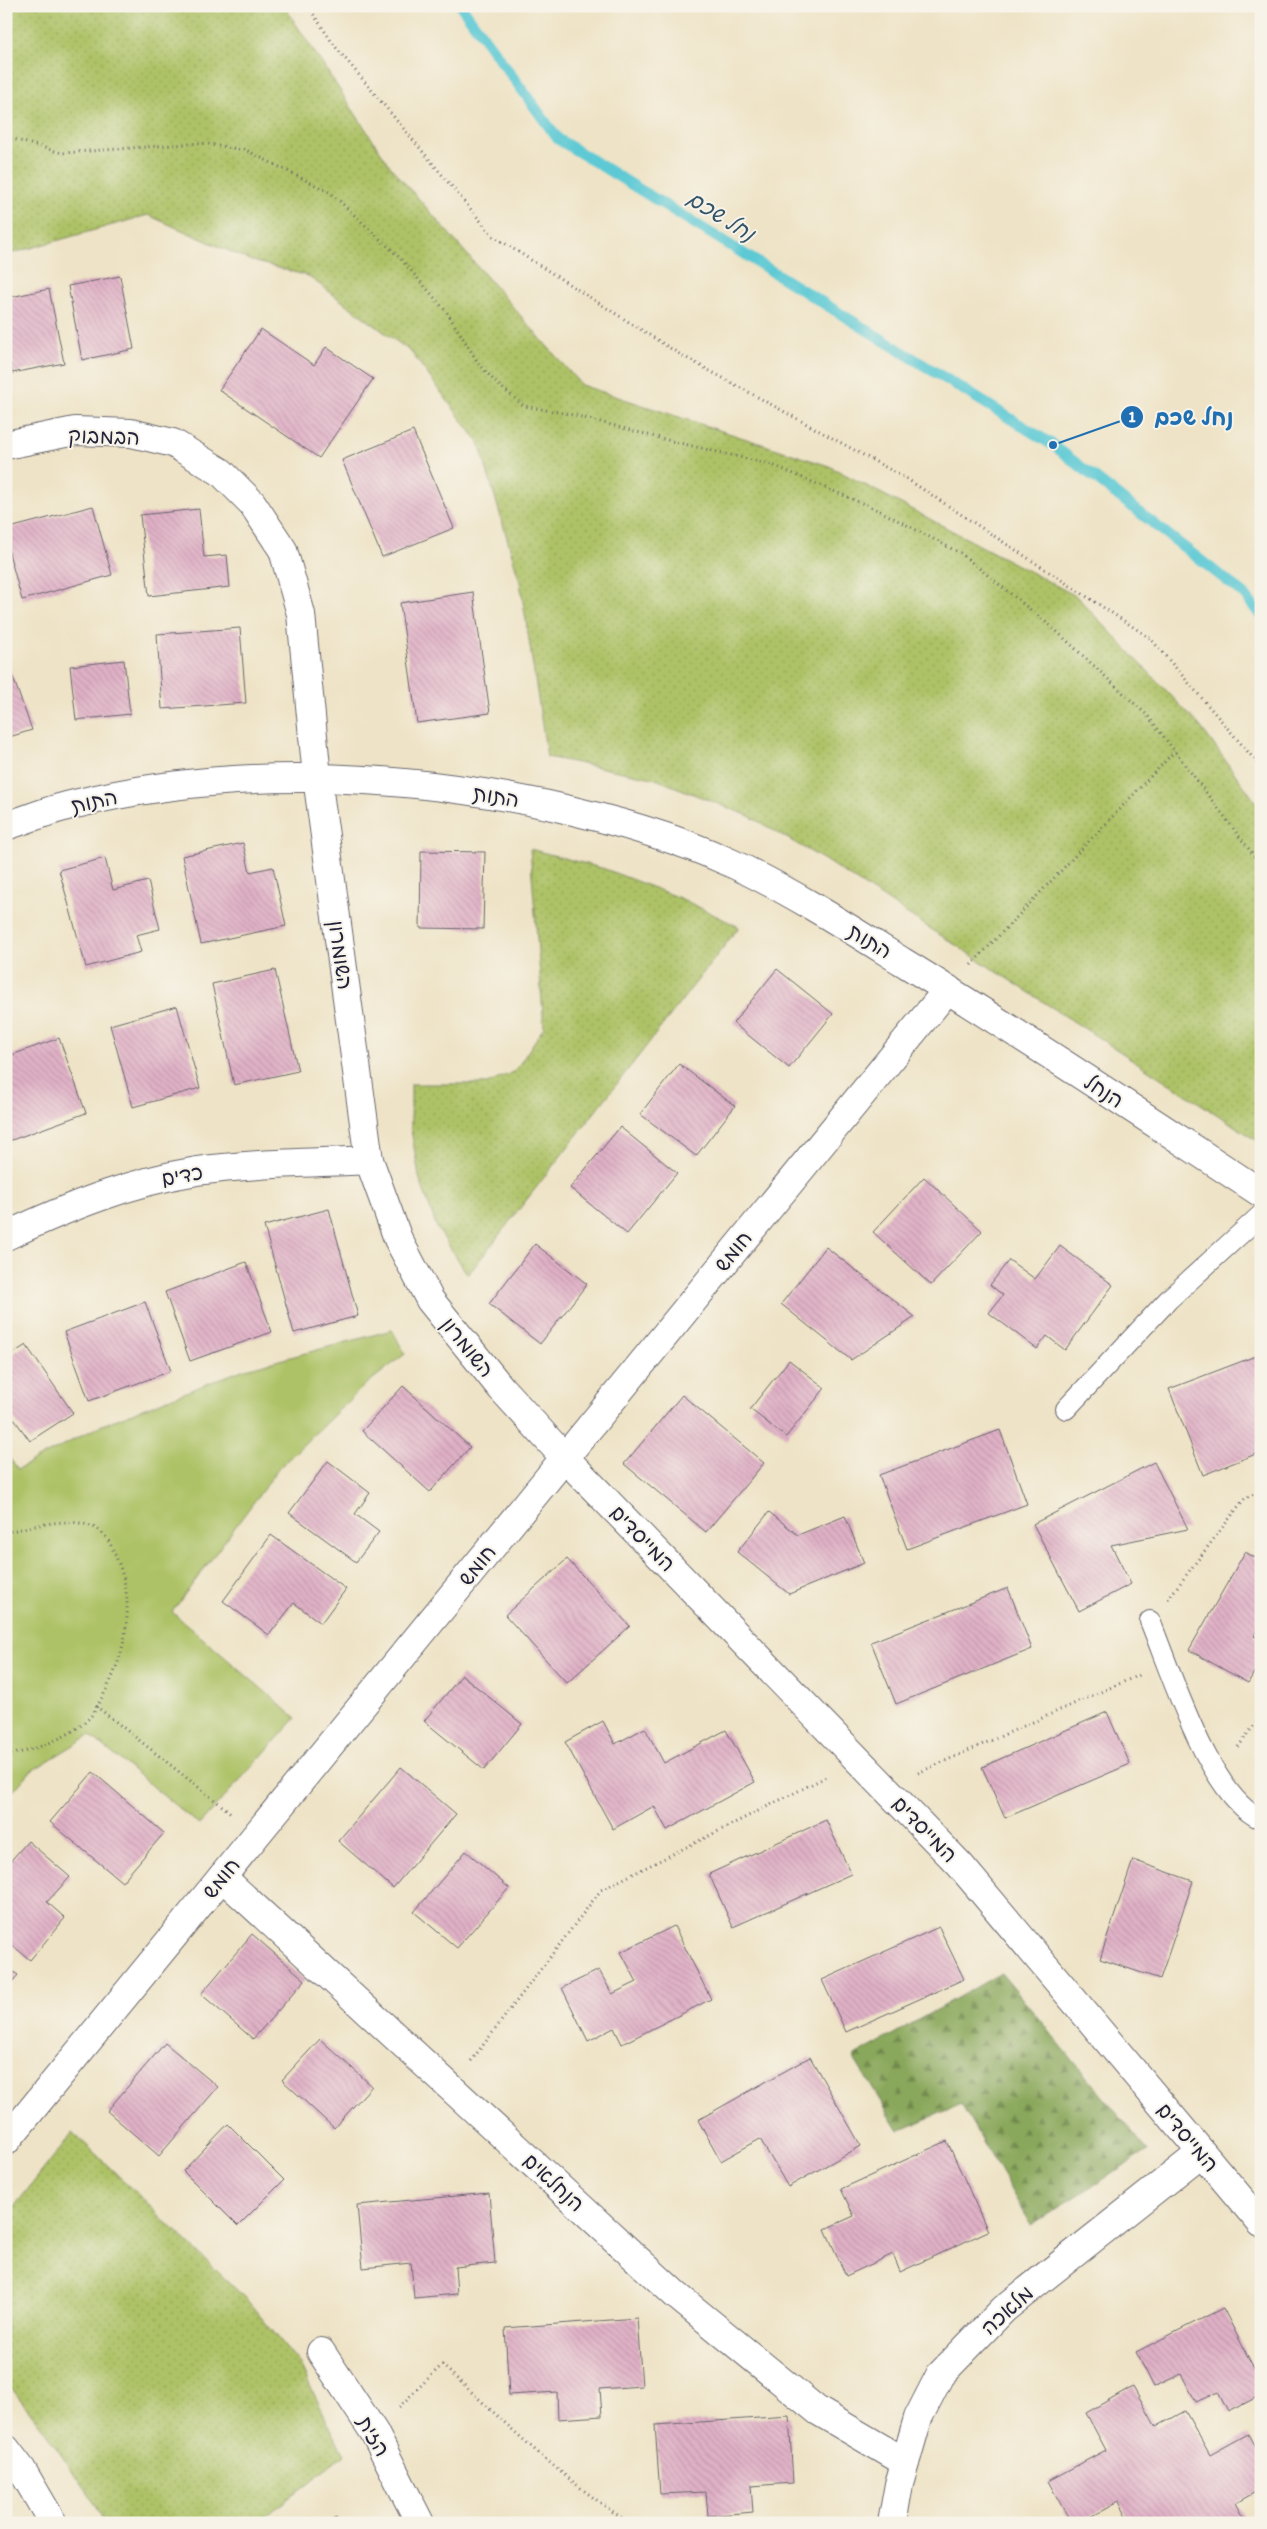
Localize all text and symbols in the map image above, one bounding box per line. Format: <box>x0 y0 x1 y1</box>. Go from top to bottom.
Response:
water label: נחל שכם <box>682 185 761 248</box>
callout: נחל שכם <box>1119 399 1244 436</box>
text: נחל שכם <box>1154 404 1234 431</box>
text: 1 <box>1129 408 1136 426</box>
street label: הבמבוק <box>68 422 140 451</box>
street label: התות <box>471 780 521 812</box>
street label: התות <box>69 784 119 818</box>
street label: התות <box>843 918 897 964</box>
street label: השומרון <box>323 919 358 992</box>
street label: הנחל <box>1080 1069 1128 1113</box>
street label: כדים <box>159 1159 205 1191</box>
street label: חומש <box>709 1225 757 1277</box>
street label: השומרון <box>435 1312 500 1383</box>
street label: המייסדים <box>605 1500 681 1576</box>
street label: חומש <box>453 1539 501 1591</box>
street label: המייסדים <box>887 1791 963 1867</box>
street label: חומש <box>197 1852 245 1904</box>
street label: המייסדים <box>1152 2097 1224 2177</box>
street label: הנחלאים <box>518 2148 590 2216</box>
street label: מלאכה <box>976 2280 1038 2340</box>
street label: הזית <box>352 2410 395 2461</box>

